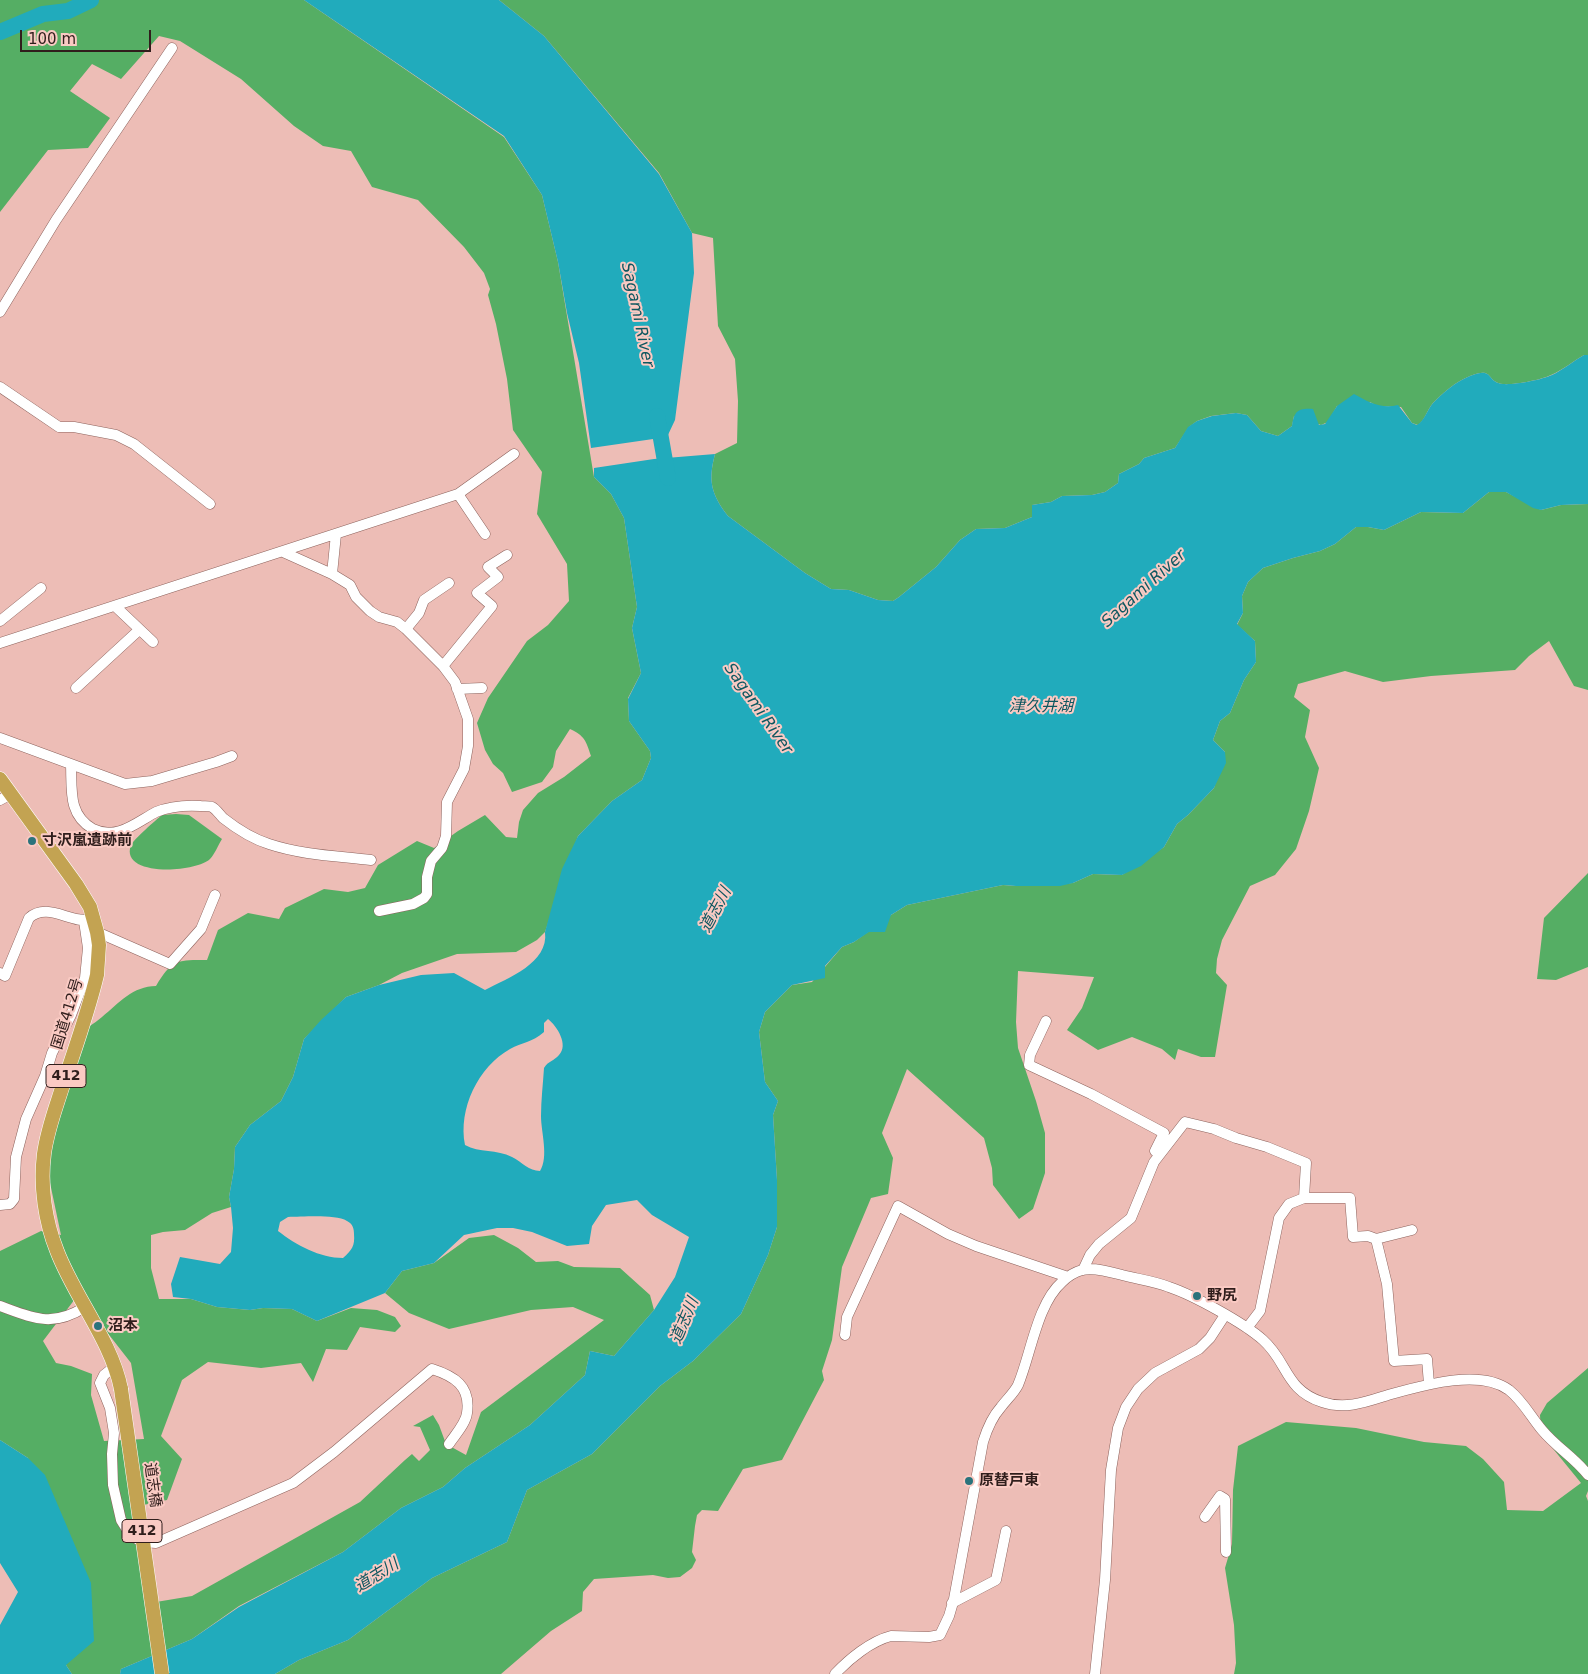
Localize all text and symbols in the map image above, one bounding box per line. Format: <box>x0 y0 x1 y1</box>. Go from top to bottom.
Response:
scale bar <box>22 20 154 52</box>
text: 100 m <box>28 30 76 48</box>
water label: Sagami River <box>617 261 657 369</box>
water label: Sagami River <box>1098 546 1190 632</box>
water label: Sagami River <box>720 660 796 758</box>
water label: 津久井湖 <box>1009 697 1073 717</box>
place label: 寸沢嵐遺跡前 <box>42 832 132 850</box>
marker: 寸沢嵐遺跡前 <box>26 835 38 847</box>
water label: 道志川 <box>696 884 736 936</box>
street label: 国道412号 <box>49 976 87 1052</box>
road number: 412 <box>46 1064 86 1088</box>
place label: 野尻 <box>1207 1287 1237 1305</box>
marker: 野尻 <box>1191 1290 1203 1302</box>
water label: 道志川 <box>667 1295 703 1347</box>
place label: 沼本 <box>108 1317 138 1335</box>
marker: 沼本 <box>92 1320 104 1332</box>
street label: 道志橋 <box>140 1461 164 1509</box>
place label: 原替戸東 <box>979 1472 1039 1490</box>
marker: 原替戸東 <box>963 1475 975 1487</box>
road number: 412 <box>122 1520 162 1542</box>
water label: 道志川 <box>352 1555 402 1597</box>

